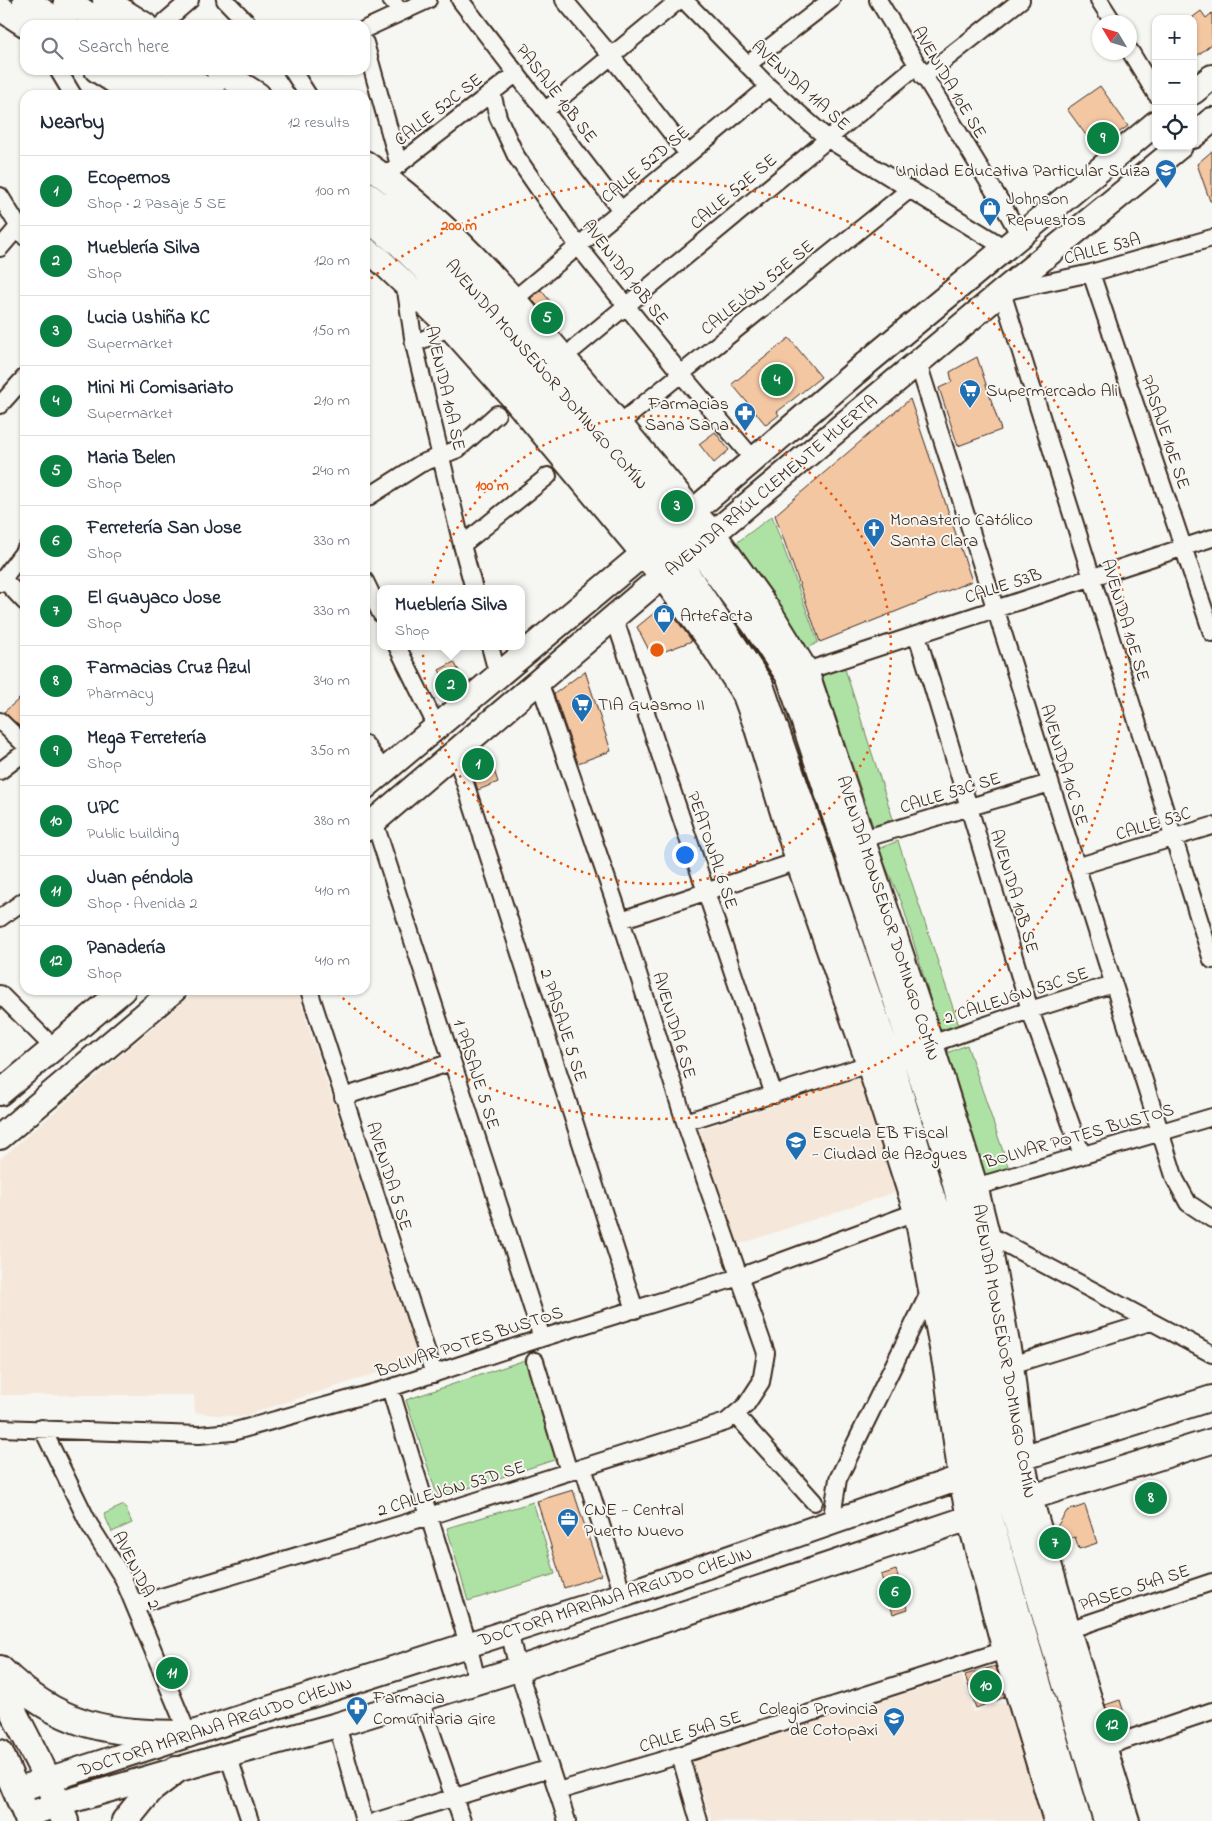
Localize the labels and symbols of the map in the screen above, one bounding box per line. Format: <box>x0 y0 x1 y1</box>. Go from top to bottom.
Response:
north arrow <box>1092 15 1137 60</box>
street label: AVENIDA 10E SE <box>904 22 992 144</box>
street label: AVENIDA 11A SE <box>744 35 855 138</box>
street label: PASAJE 10B SE <box>508 39 603 150</box>
street label: CALLE 52C SE <box>390 68 489 153</box>
pin: 9 <box>1087 119 1119 157</box>
street label: CALLE 52D SE <box>596 120 697 211</box>
street label: CALLE 52E SE <box>685 148 784 237</box>
school or university icon: Unidad Educativa Particular Suiza <box>1154 158 1178 189</box>
place label: Unidad Educativa Particular Suiza <box>895 159 1150 185</box>
place label: Johnson Repuestos <box>1006 187 1086 234</box>
shop icon: Johnson Repuestos <box>978 196 1002 227</box>
text: 200 m <box>440 215 477 237</box>
street label: AVENIDA 10B SE <box>575 215 674 332</box>
street label: CALLE 53A <box>1061 227 1144 273</box>
street label: CALLEJÓN 52E SE <box>696 234 821 343</box>
street label: AVENIDA MONSEÑOR DOMINGO COMÍN <box>438 254 653 496</box>
pin: 5 <box>531 299 563 337</box>
street label: AVENIDA 10A SE <box>417 324 471 453</box>
pin: 4 <box>761 361 793 399</box>
street label: PASAJE 10E SE <box>1133 372 1196 493</box>
supermarket icon: Supermercado Ali <box>958 378 982 409</box>
place label: Supermercado Ali <box>986 379 1118 405</box>
street label: AVENIDA RAÚL CLEMENTE HUERTA <box>660 390 884 583</box>
place label: Farmacias Sana Sana <box>645 392 729 439</box>
pharmacy icon: Farmacias Sana Sana <box>733 401 757 432</box>
text: 100 m <box>475 475 509 497</box>
pin: 3 <box>661 487 693 525</box>
place label: Monasterio Católico Santa Clara <box>890 508 1033 555</box>
church icon: Monasterio Católico Santa Clara <box>862 517 886 548</box>
street label: AVENIDA 10E SE <box>1093 556 1155 685</box>
street label: CALLE 53B <box>962 562 1045 612</box>
shop icon: Artefacta <box>652 603 676 634</box>
place label: Artefacta <box>680 604 753 630</box>
centre of rings <box>648 641 666 659</box>
pin: 2 <box>435 666 467 704</box>
supermarket icon: TIA Guasmo II <box>570 692 594 723</box>
place label: TIA Guasmo II <box>598 693 705 719</box>
street label: AVENIDA 10C SE <box>1032 702 1094 830</box>
pin: 1 <box>462 745 494 783</box>
street label: CALLE 53C SE <box>897 766 1004 822</box>
street label: AVENIDA MONSEÑOR DOMINGO COMÍN <box>829 773 946 1064</box>
street label: PEATONAL 6 SE <box>679 788 743 913</box>
street label: CALLE 53C <box>1113 801 1194 849</box>
street label: AVENIDA 10B SE <box>982 826 1044 957</box>
your location <box>672 842 698 868</box>
street label: 2 CALLEJÓN 53C SE <box>941 961 1092 1033</box>
street label: 2 PASAJE 5 SE <box>532 965 593 1086</box>
street label: AVENIDA 6 SE <box>644 969 702 1082</box>
street label: 1 PASAJE 5 SE <box>445 1016 505 1133</box>
street label: BOLIVAR POTES BUSTOS <box>981 1097 1177 1177</box>
street label: AVENIDA 5 SE <box>358 1119 418 1234</box>
place label: Escuela EB Fiscal - Ciudad de Azogues <box>812 1121 967 1169</box>
school or university icon: Escuela EB Fiscal - Ciudad de Azogues <box>784 1130 808 1161</box>
street label: AVENIDA MONSEÑOR DOMINGO COMÍN <box>964 1202 1042 1500</box>
street label: BOLIVAR POTES BUSTOS <box>371 1300 567 1386</box>
street label: 2 CALLEJÓN 53D SE <box>374 1455 529 1525</box>
pin: 8 <box>1135 1479 1167 1517</box>
place label: CNE - Central Puerto Nuevo <box>584 1498 684 1545</box>
office icon: CNE - Central Puerto Nuevo <box>556 1507 580 1538</box>
pin: 7 <box>1039 1524 1071 1562</box>
street label: AVENIDA 2 <box>104 1527 166 1615</box>
street label: DOCTORA MARIANA ARGUDO CHEJIN <box>474 1541 756 1655</box>
street label: PASEO 54A SE <box>1076 1559 1193 1619</box>
pin: 6 <box>879 1573 911 1611</box>
pin: 11 <box>156 1654 188 1692</box>
pin: 10 <box>970 1667 1002 1705</box>
street label: DOCTORA MARIANA ARGUDO CHEJIN <box>74 1671 356 1785</box>
place label: Farmacia Comunitaria Gire <box>372 1686 496 1733</box>
pharmacy icon: Farmacia Comunitaria Gire <box>345 1695 369 1726</box>
place label: Colegio Provincia de Cotopaxi <box>759 1697 878 1744</box>
street label: CALLE 54A SE <box>636 1705 745 1761</box>
school or university icon: Colegio Provincia de Cotopaxi <box>882 1706 906 1737</box>
pin: 12 <box>1096 1706 1128 1744</box>

